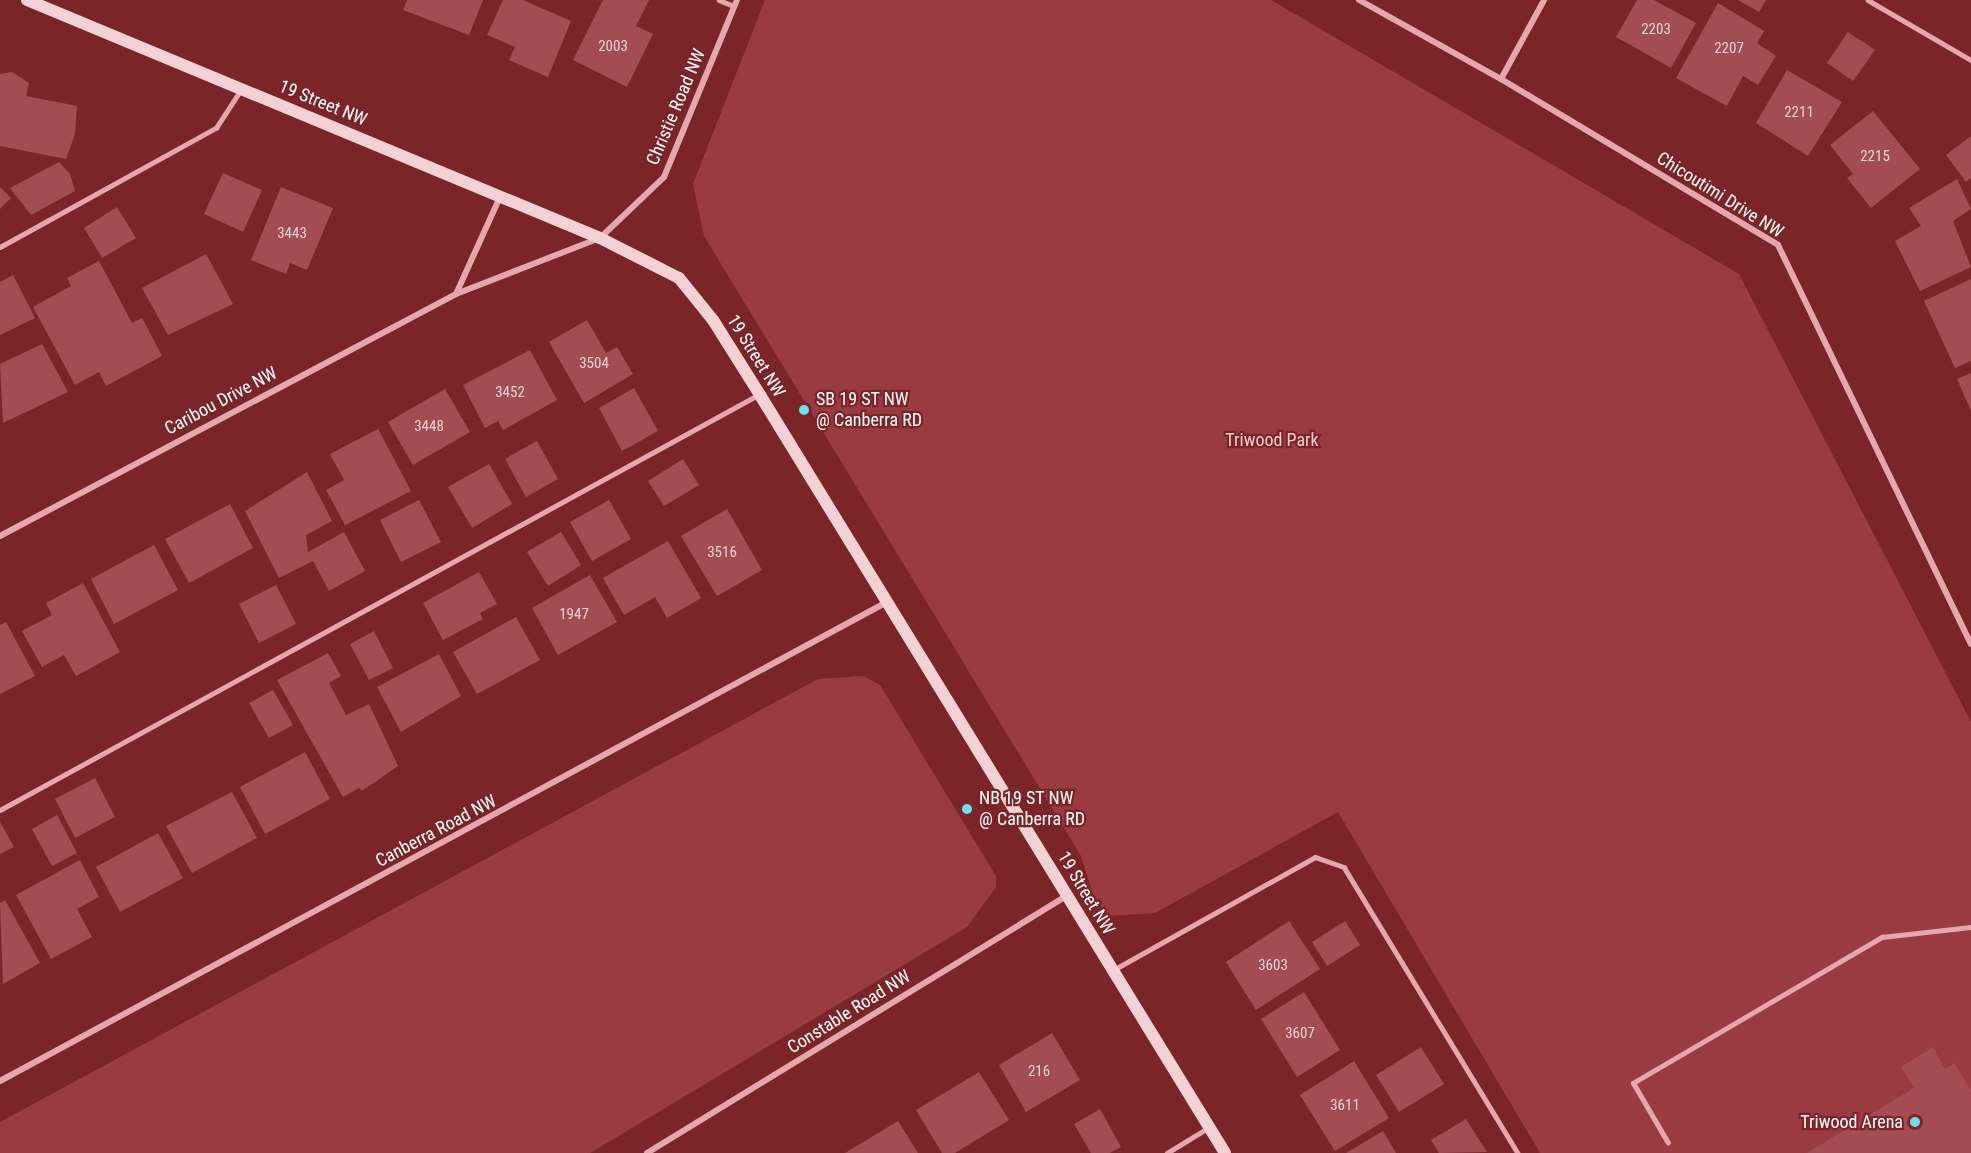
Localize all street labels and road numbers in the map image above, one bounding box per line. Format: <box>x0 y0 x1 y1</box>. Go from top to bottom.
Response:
street label: Christie Road NW <box>642 46 710 168</box>
street label: 19 Street NW <box>276 76 370 130</box>
street label: Chicoutimi Drive NW <box>1653 147 1787 243</box>
street label: 19 Street NW <box>722 311 790 401</box>
street label: Caribou Drive NW <box>161 362 281 440</box>
street label: Canberra Road NW <box>372 790 500 872</box>
street label: 19 Street NW <box>1053 848 1119 938</box>
street label: Constable Road NW <box>784 966 914 1058</box>

